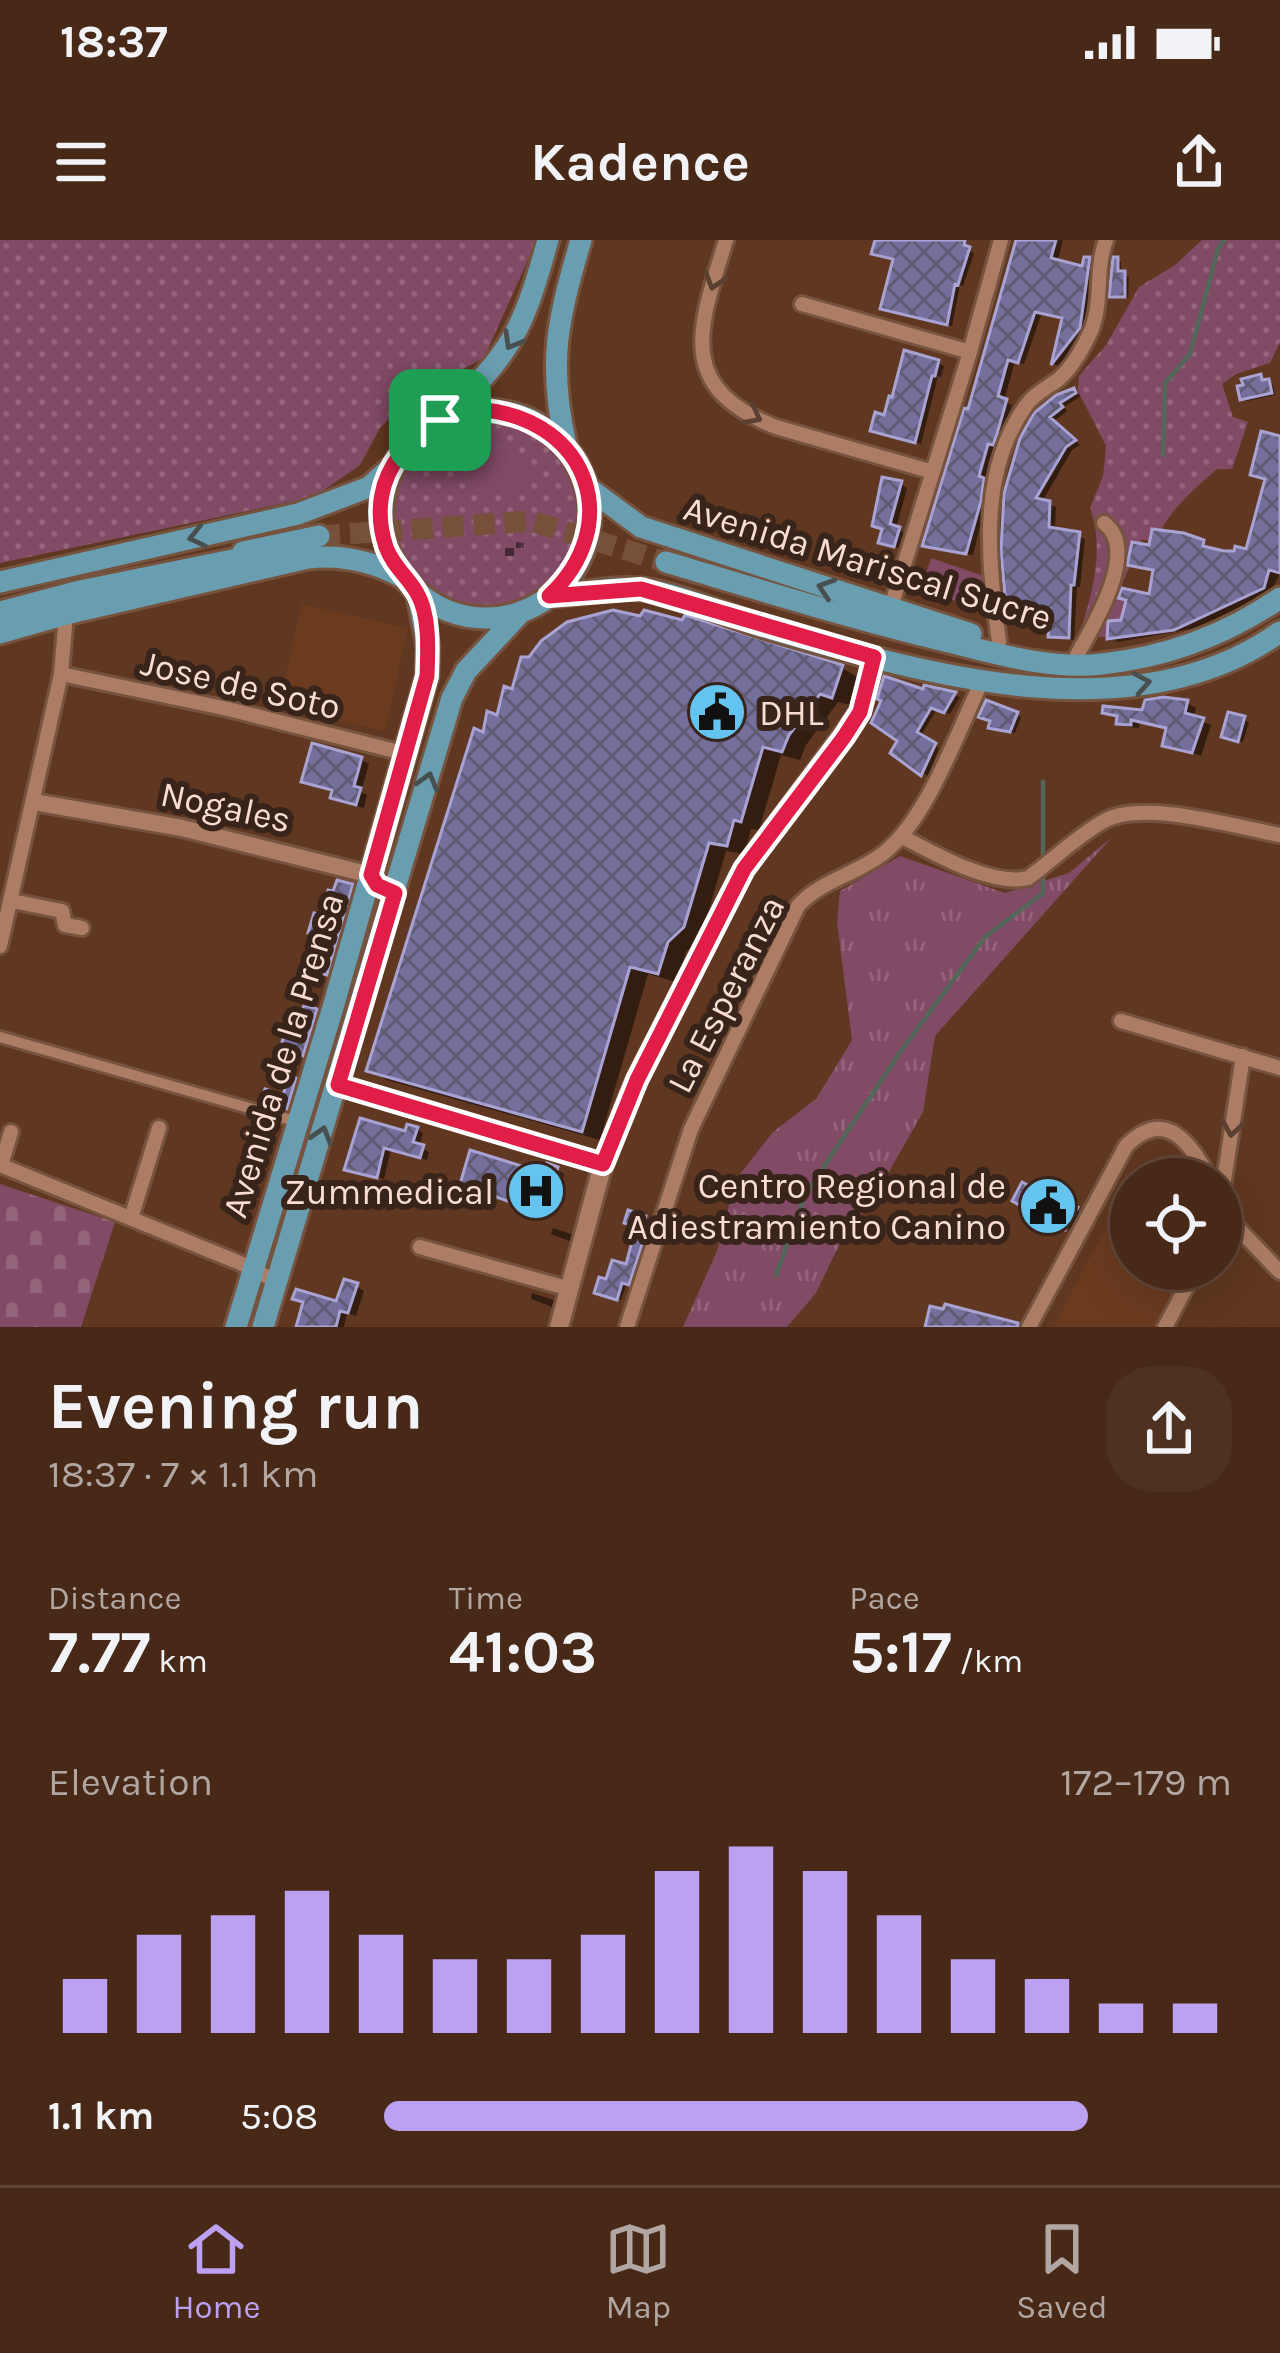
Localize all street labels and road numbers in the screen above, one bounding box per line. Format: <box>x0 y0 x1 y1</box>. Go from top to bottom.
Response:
street label: Avenida Mariscal Sucre <box>679 487 1057 639</box>
street label: Jose de Soto <box>137 642 344 728</box>
street label: Nogales <box>157 773 295 841</box>
street label: Avenida de la Prensa <box>214 888 352 1223</box>
street label: La Esperanza <box>658 889 793 1100</box>

